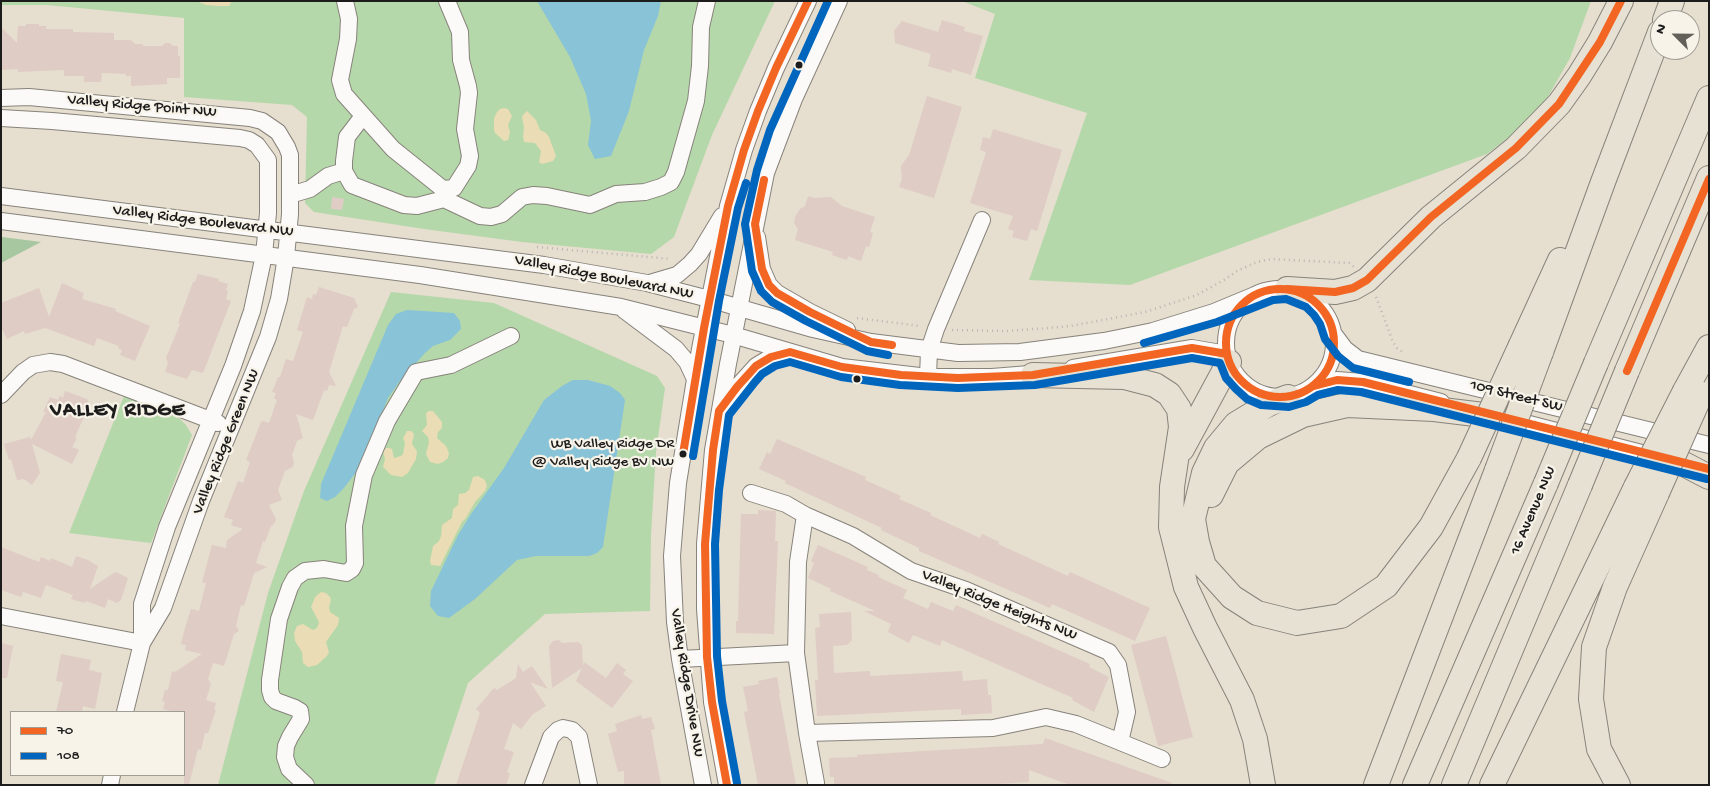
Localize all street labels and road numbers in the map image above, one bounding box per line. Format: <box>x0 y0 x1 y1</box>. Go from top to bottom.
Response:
street label: Valley Ridge Point NW <box>67 91 217 123</box>
street label: Valley Ridge Boulevard NW <box>112 201 294 243</box>
street label: Valley Ridge Boulevard NW <box>513 251 695 305</box>
street label: Valley Ridge Green NW <box>189 367 265 517</box>
street label: 109 Street SW <box>1468 376 1564 418</box>
street label: 16 Avenue NW <box>1507 464 1561 558</box>
street label: Valley Ridge Heights NW <box>918 566 1080 646</box>
street label: Valley Ridge Drive NW <box>665 608 707 758</box>

